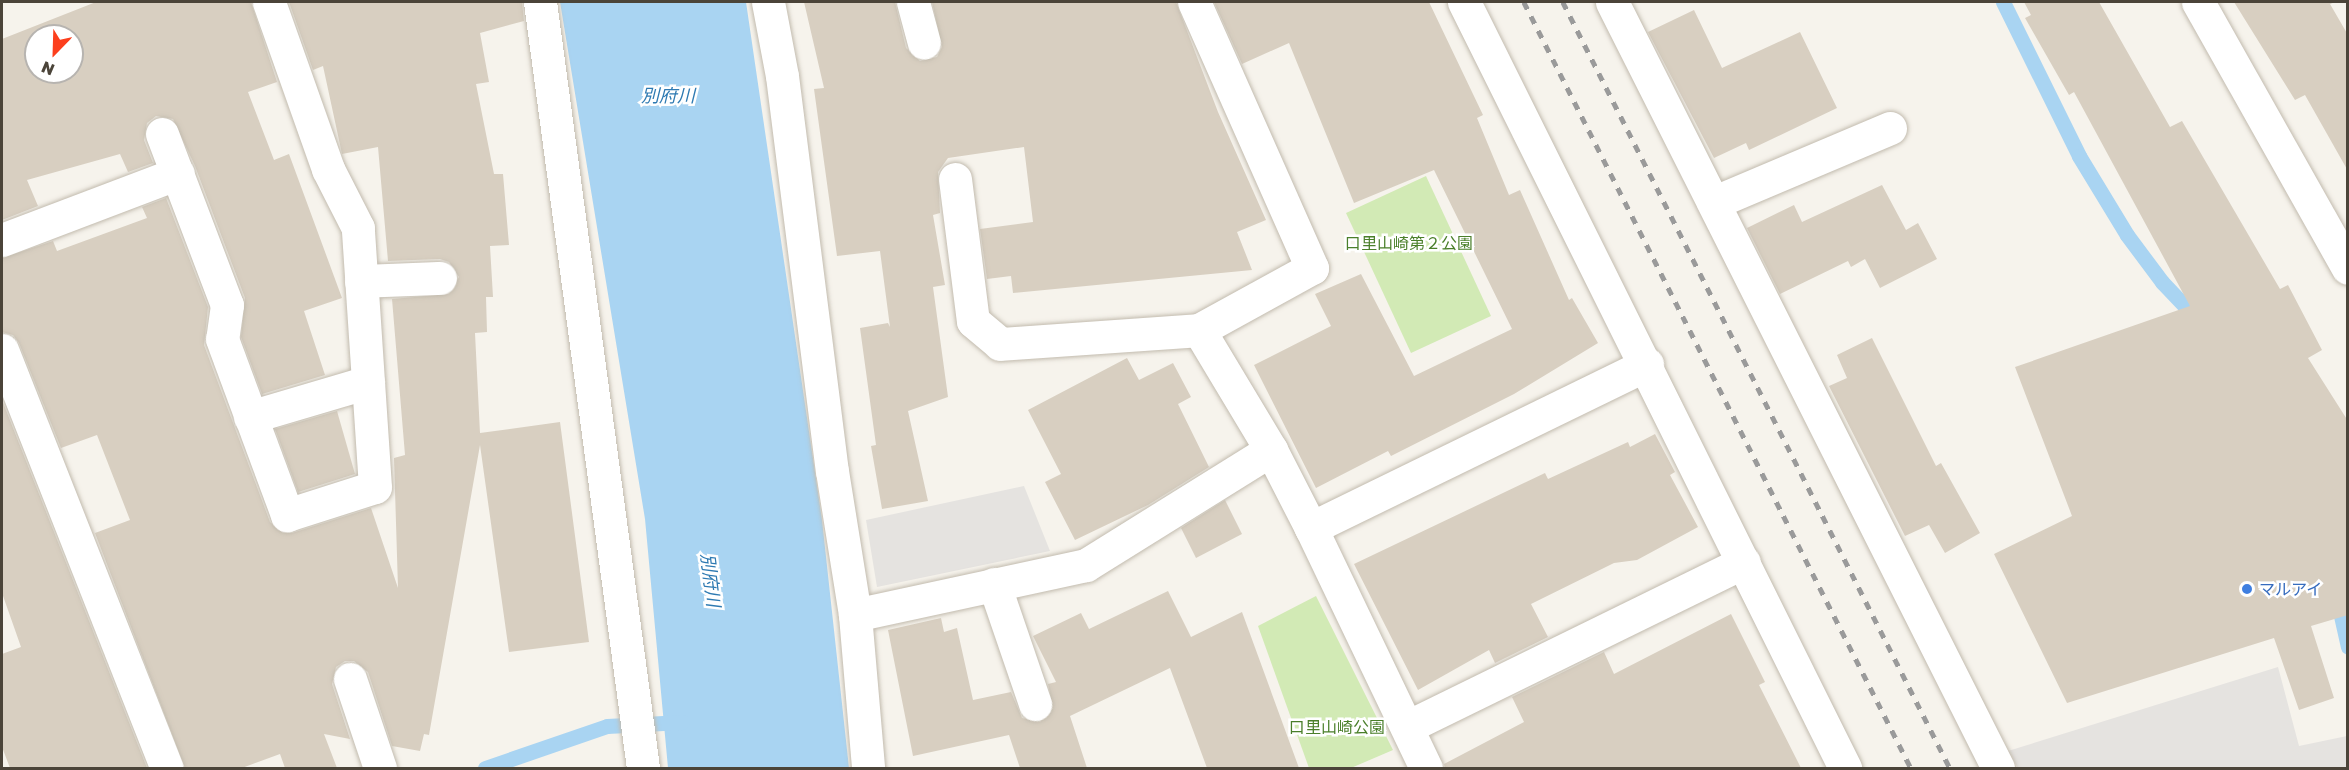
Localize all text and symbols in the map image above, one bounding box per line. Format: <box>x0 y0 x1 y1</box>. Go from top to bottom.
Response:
north arrow <box>24 24 84 84</box>
text: N <box>38 57 57 80</box>
water label: 別府川 <box>641 84 695 106</box>
park label: 口里山崎第２公園 <box>1345 233 1473 253</box>
water label: 別府川 <box>697 552 725 608</box>
place label: マルアイ <box>2259 579 2323 599</box>
marker: マルアイ <box>2240 582 2254 596</box>
park label: 口里山崎公園 <box>1289 717 1385 737</box>

